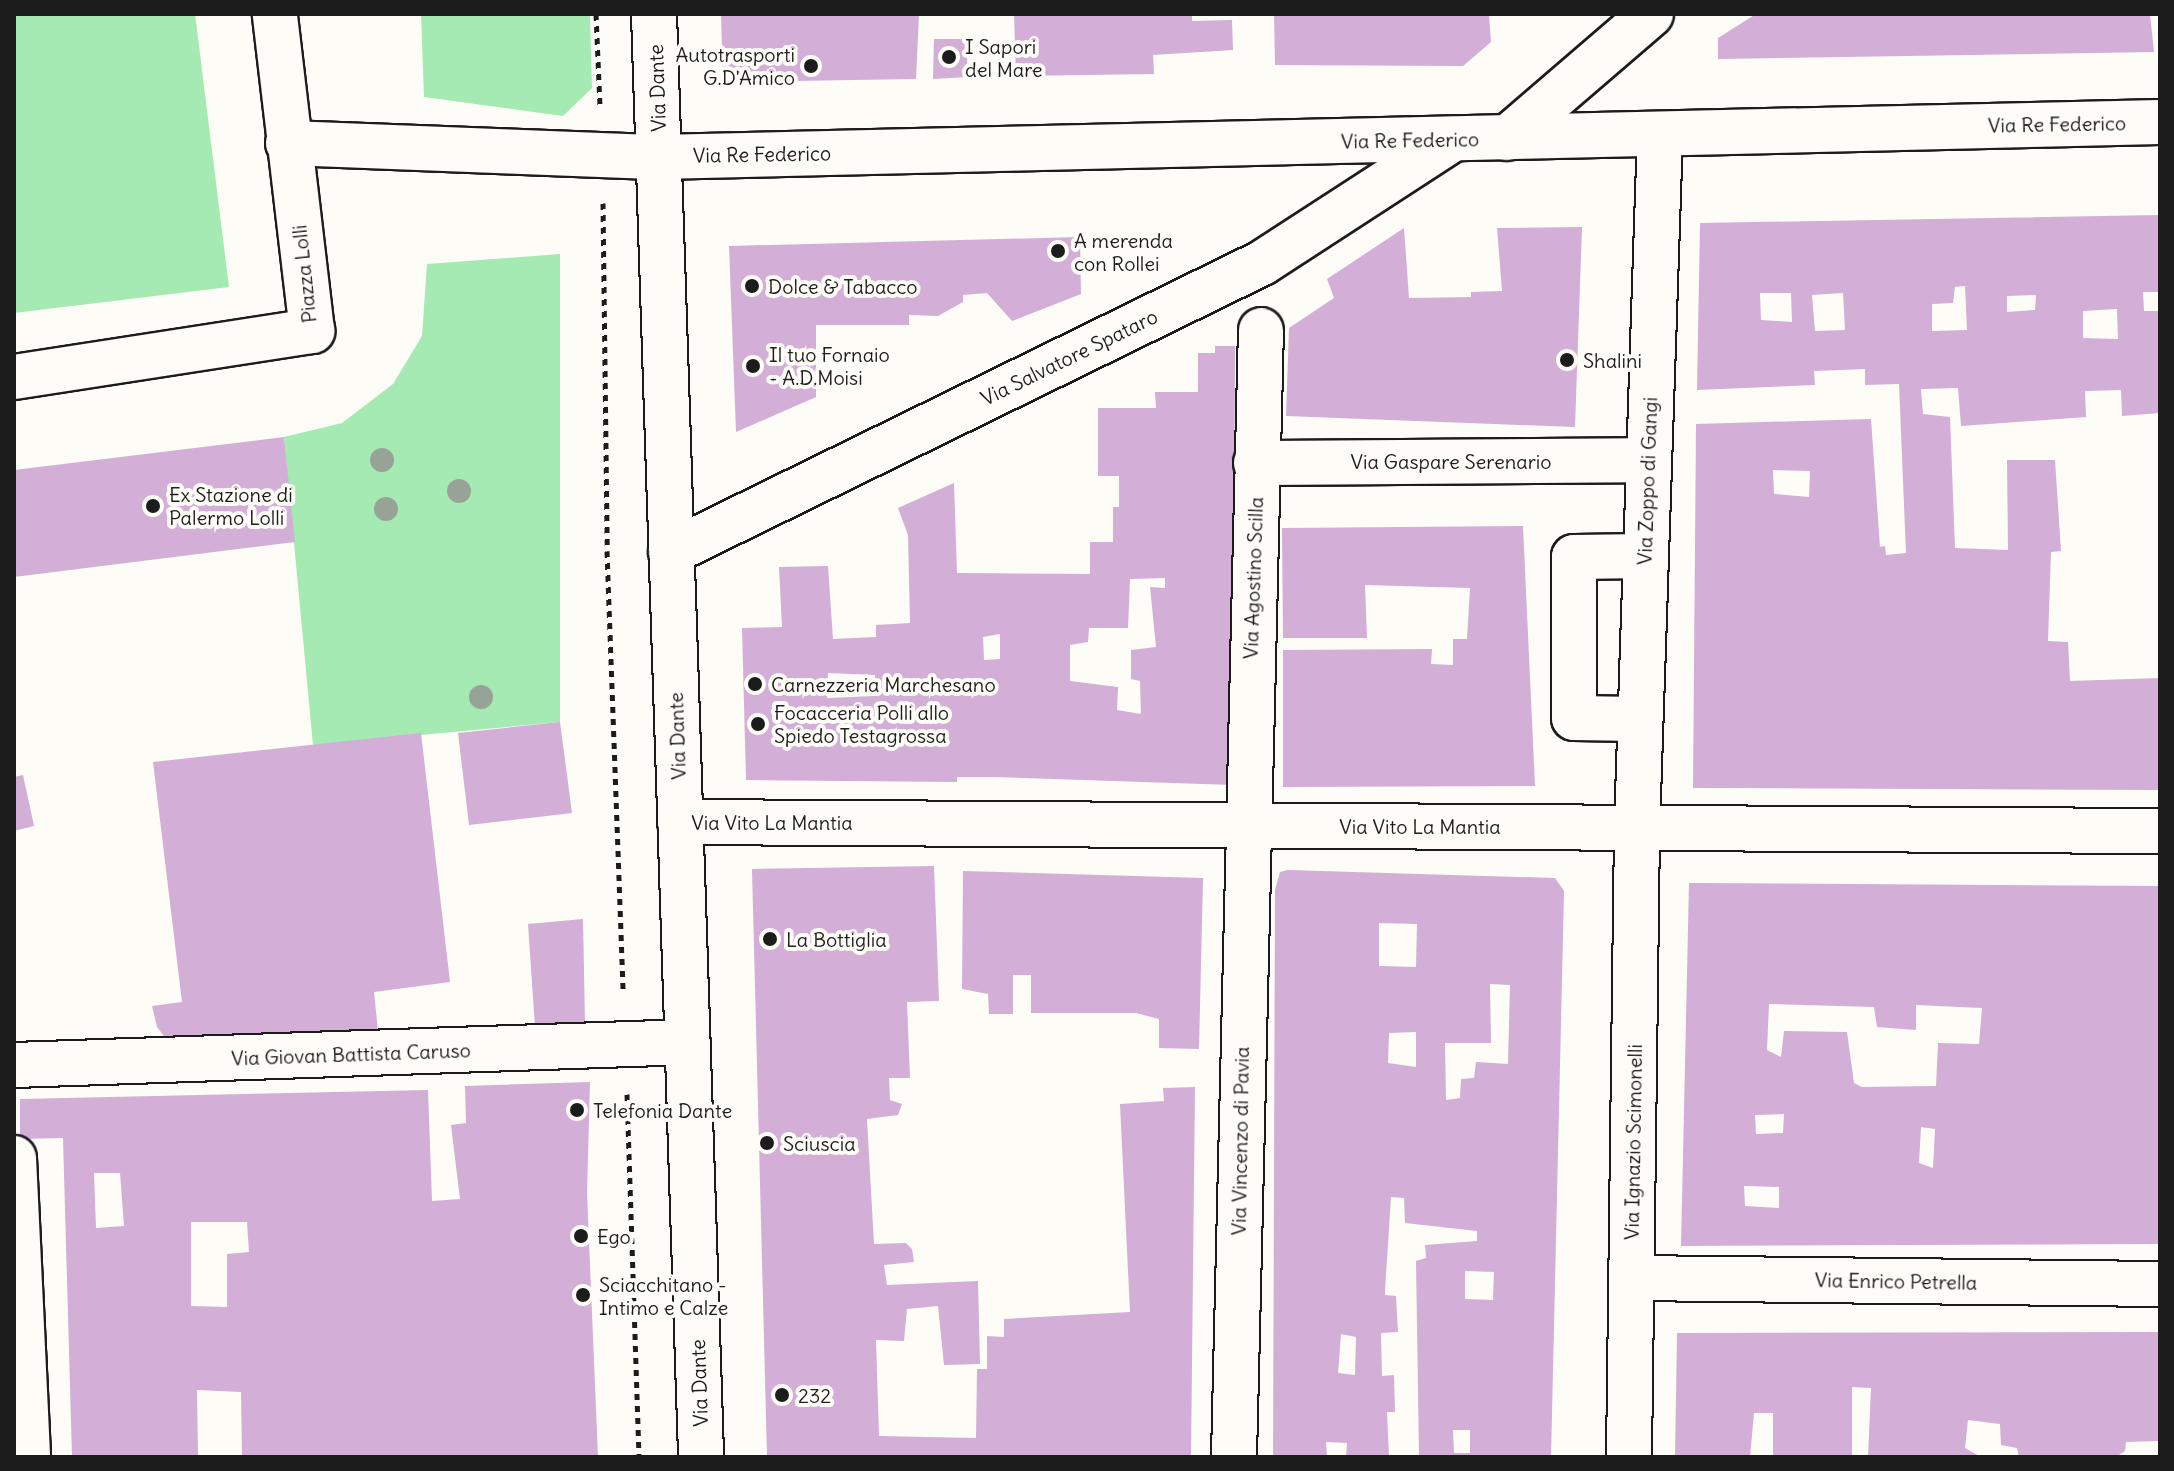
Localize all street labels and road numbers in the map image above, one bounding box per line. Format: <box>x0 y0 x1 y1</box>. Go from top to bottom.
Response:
street label: Via Dante <box>643 44 671 132</box>
street label: Via Re Federico <box>1988 111 2126 137</box>
street label: Via Re Federico <box>1341 127 1479 153</box>
street label: Via Re Federico <box>693 141 831 167</box>
street label: Piazza Lolli <box>287 224 321 324</box>
street label: Via Salvatore Spataro <box>977 304 1161 410</box>
street label: Via Zoppo di Gangi <box>1632 397 1662 565</box>
street label: Via Gaspare Serenario <box>1350 449 1552 473</box>
street label: Via Agostino Scilla <box>1238 496 1268 660</box>
street label: Via Dante <box>663 692 691 780</box>
street label: Via Vito La Mantia <box>691 810 853 834</box>
street label: Via Vito La Mantia <box>1339 814 1501 838</box>
street label: Via Giovan Battista Caruso <box>231 1038 471 1070</box>
street label: Via Ignazio Scimonelli <box>1619 1044 1647 1240</box>
street label: Via Vincenzo di Pavia <box>1226 1046 1254 1236</box>
street label: Via Enrico Petrella <box>1815 1268 1977 1294</box>
street label: Via Dante <box>685 1339 713 1427</box>

